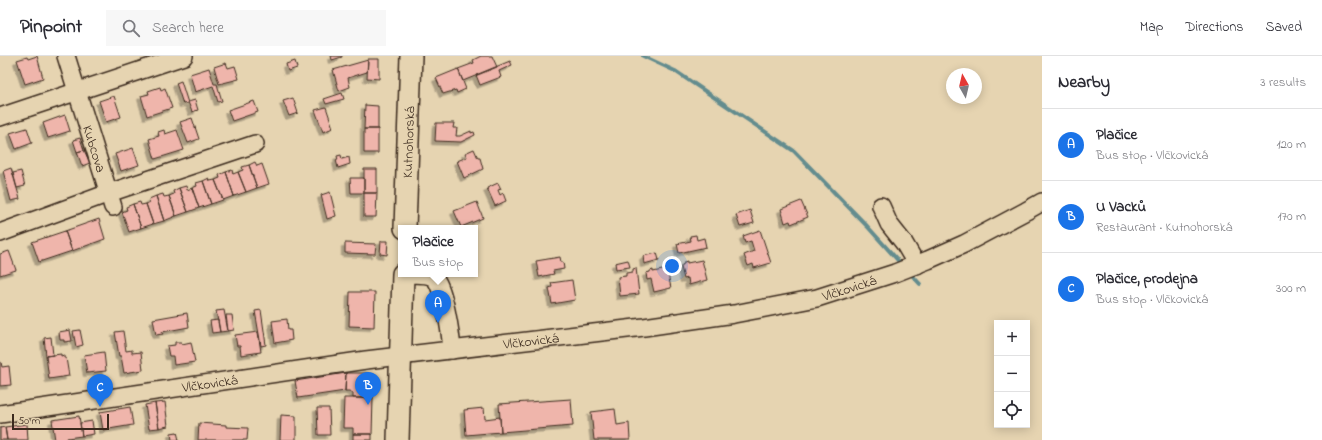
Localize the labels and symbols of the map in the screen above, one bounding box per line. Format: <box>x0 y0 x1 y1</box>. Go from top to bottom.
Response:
north arrow <box>946 68 982 104</box>
street label: Kutnohorská <box>398 106 421 178</box>
street label: Kubcova <box>76 123 111 175</box>
your location <box>662 256 682 276</box>
street label: Vlčkovická <box>819 271 879 308</box>
pin: A <box>425 290 451 323</box>
street label: Vlčkovická <box>501 328 560 356</box>
street label: Vlčkovická <box>180 370 239 399</box>
pin: B <box>355 372 381 405</box>
pin: C <box>87 374 113 407</box>
scale bar <box>12 412 109 431</box>

